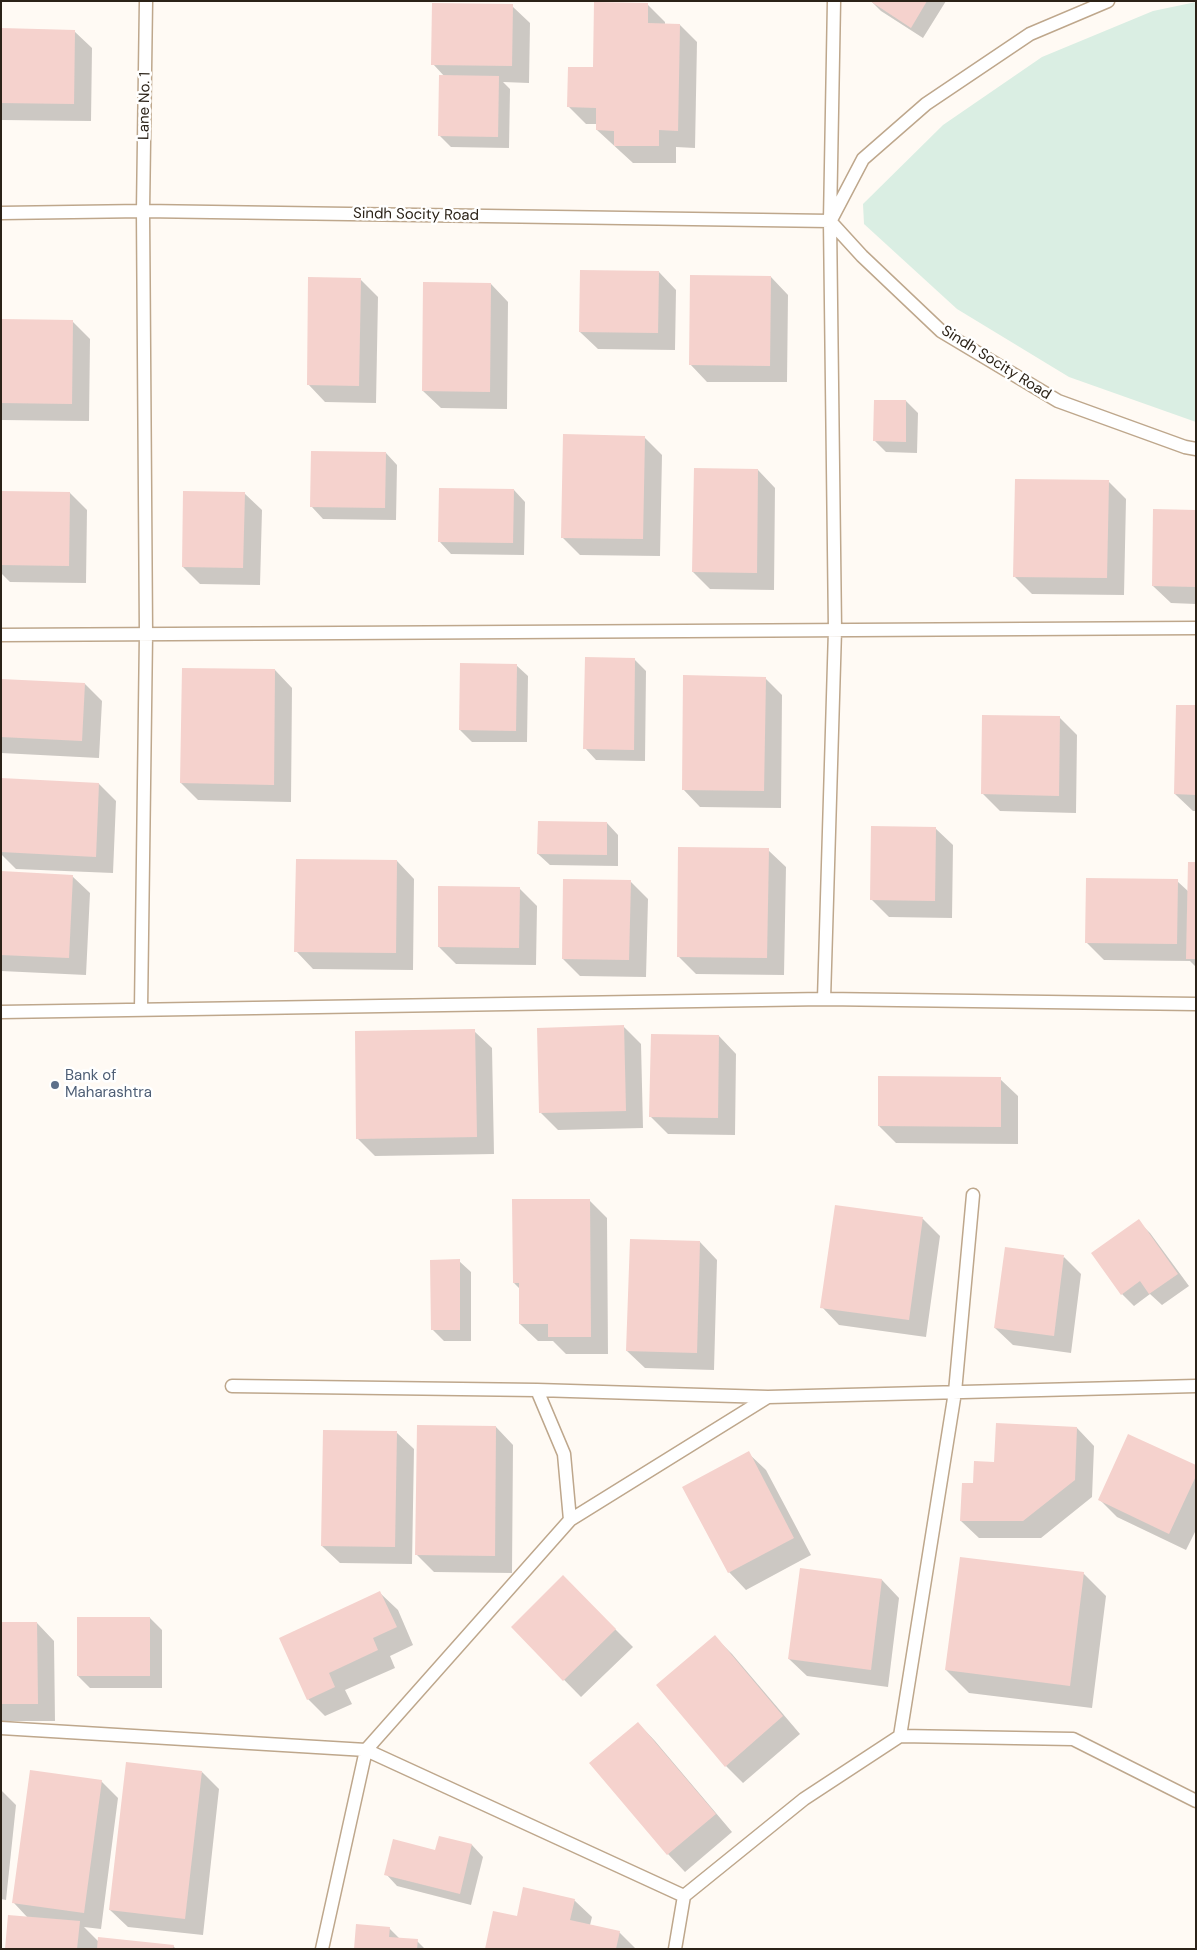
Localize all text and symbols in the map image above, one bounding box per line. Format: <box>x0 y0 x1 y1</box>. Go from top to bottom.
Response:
street label: Lane No. 1 <box>135 72 155 140</box>
street label: Sindh Socity Road <box>353 205 479 225</box>
street label: Sindh Socity Road <box>938 322 1054 404</box>
place label: Bank of Maharashtra <box>65 1067 152 1102</box>
marker: Bank of Maharashtra <box>49 1079 61 1091</box>

